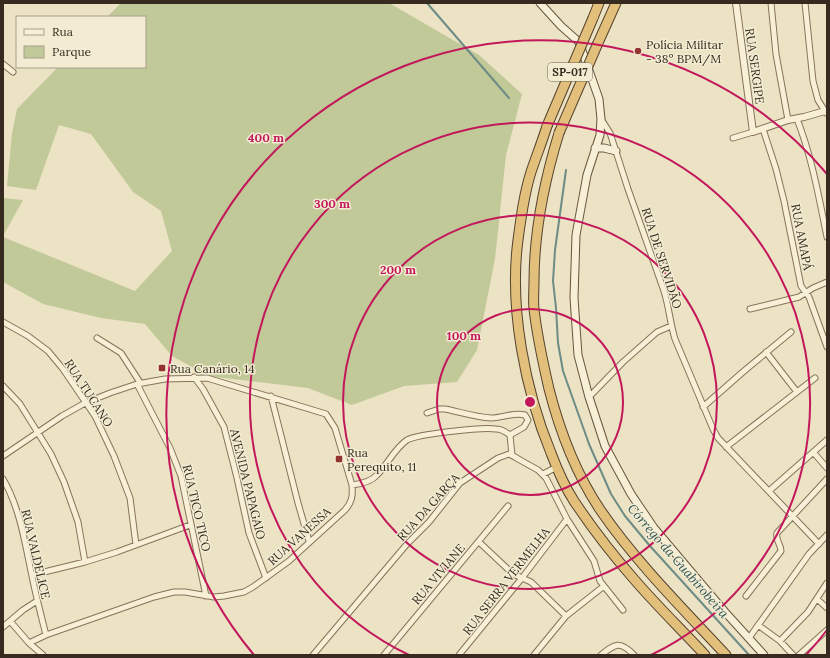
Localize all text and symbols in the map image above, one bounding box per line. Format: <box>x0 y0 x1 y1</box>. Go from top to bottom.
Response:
legend <box>16 16 146 68</box>
text: Rua <box>52 24 73 39</box>
street label: RUA SERGIPE <box>742 27 768 105</box>
place label: Polícia Militar - 38º BPM/M <box>646 37 724 67</box>
text: Parque <box>52 44 92 59</box>
marker: Polícia Militar - 38º BPM/M <box>633 46 643 56</box>
road number: SP-017 <box>548 63 592 81</box>
text: 400 m <box>248 130 284 145</box>
text: 300 m <box>314 196 350 211</box>
street label: RUA AMAPÁ <box>788 203 816 272</box>
street label: RUA DE SERVIDÃO <box>639 205 685 311</box>
text: 200 m <box>380 262 416 277</box>
text: 100 m <box>447 328 481 343</box>
street label: RUA TUCANO <box>61 356 117 430</box>
place label: Rua Canário, 14 <box>170 361 255 376</box>
marker: Rua Canário, 14 <box>157 363 167 373</box>
centre of rings <box>523 395 537 409</box>
street label: AVENIDA PAPAGAIO <box>227 426 269 541</box>
place label: Rua Perequito, 11 <box>347 445 416 474</box>
marker: Rua Perequito, 11 <box>334 454 344 464</box>
street label: RUA TICO TICO <box>180 463 214 553</box>
street label: RUA DA GARÇA <box>394 470 463 544</box>
water label: Córrego da Guabirobeira <box>624 500 733 622</box>
street label: RUA VANESSA <box>264 504 334 568</box>
street label: RUA VALDELICE <box>18 508 54 600</box>
street label: RUA SERRA VERMELHA <box>459 524 553 638</box>
street label: RUA VIVIANE <box>408 541 468 607</box>

